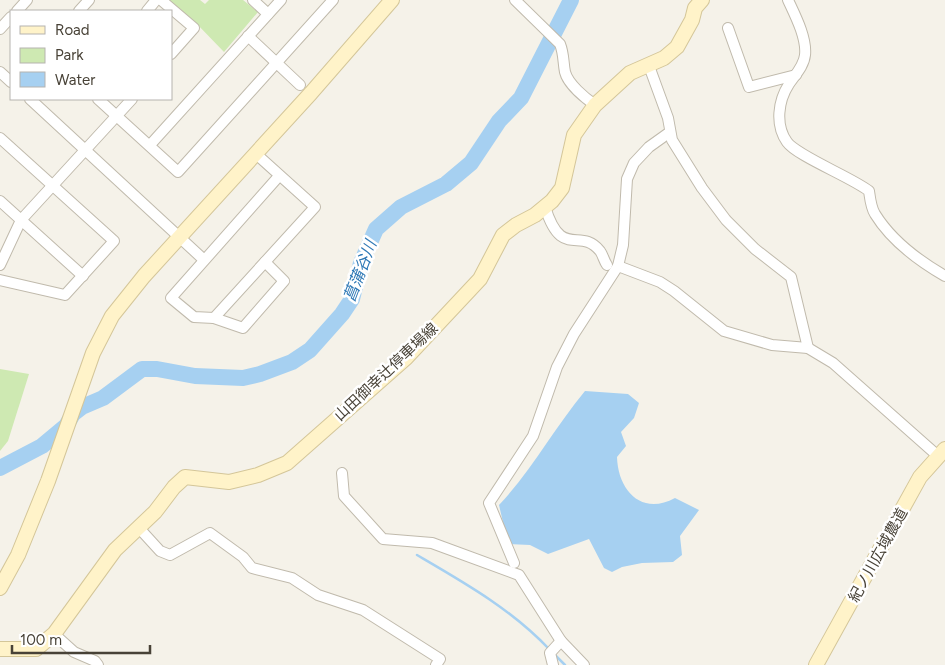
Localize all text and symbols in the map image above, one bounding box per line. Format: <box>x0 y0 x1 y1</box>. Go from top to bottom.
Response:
legend <box>10 10 172 100</box>
text: Road <box>55 21 90 39</box>
text: Park <box>55 46 84 64</box>
text: Water <box>55 71 95 89</box>
water label: 菖蒲谷川 <box>340 236 381 304</box>
street label: 山田御幸辻停車場線 <box>330 319 442 425</box>
street label: 紀ノ川広域農道 <box>845 505 911 605</box>
scale bar <box>12 622 150 654</box>
text: 100 m <box>20 631 62 649</box>

